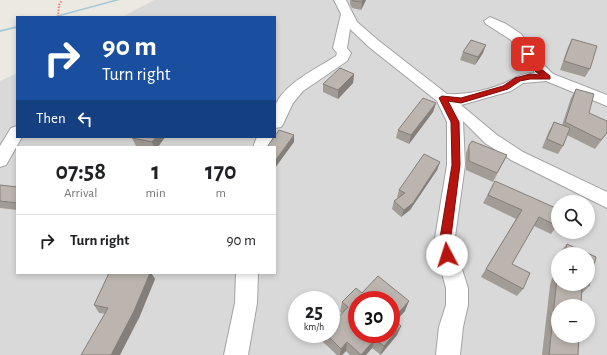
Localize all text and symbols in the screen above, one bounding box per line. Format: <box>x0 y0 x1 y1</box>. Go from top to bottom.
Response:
icon: right <box>36 32 88 84</box>
text: 90 m <box>102 33 157 61</box>
pin <box>511 37 545 71</box>
icon: arrive <box>517 43 539 65</box>
text: Turn right <box>102 66 171 84</box>
icon: left <box>74 108 96 130</box>
text: Then <box>36 111 66 126</box>
text: 07:58 <box>55 160 106 184</box>
text: 1 <box>151 160 160 184</box>
text: 170 <box>205 160 237 184</box>
text: Arrival <box>64 187 97 200</box>
text: min <box>145 187 166 200</box>
text: m <box>216 187 226 200</box>
map controls <box>551 195 595 343</box>
button: search <box>551 195 595 239</box>
icon: right <box>36 230 58 252</box>
text: Turn right <box>70 233 129 248</box>
text: 90 m <box>227 233 256 248</box>
position arrow <box>426 234 468 276</box>
button: + <box>551 247 595 291</box>
speed limit sign: 30 <box>348 291 400 343</box>
button: − <box>551 299 595 343</box>
text: 25 <box>305 302 323 322</box>
text: km/h <box>304 322 324 332</box>

